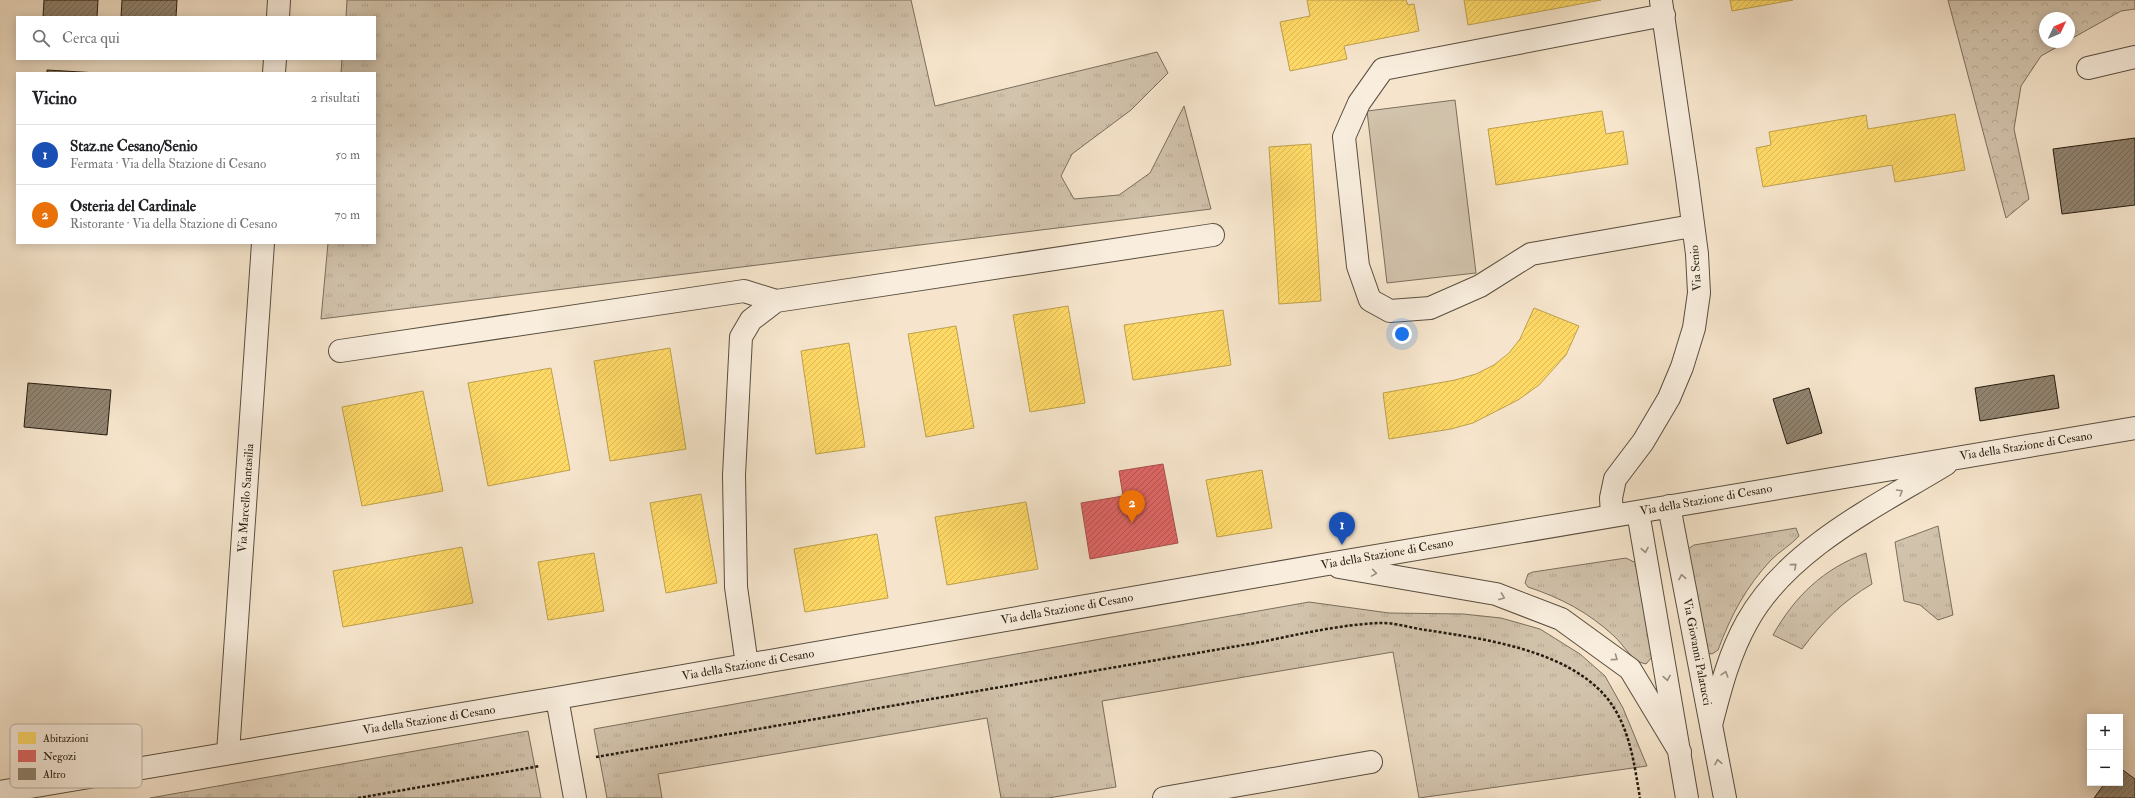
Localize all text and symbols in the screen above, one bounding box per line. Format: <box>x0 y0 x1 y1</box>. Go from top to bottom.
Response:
north arrow <box>2039 12 2075 48</box>
search box <box>16 16 376 60</box>
icon: search <box>30 27 52 49</box>
text: Cerca qui <box>62 29 120 48</box>
text: Vicino <box>32 88 77 109</box>
text: 2 risultati <box>311 90 360 106</box>
text: Staz.ne Cesano/Senio <box>70 137 198 156</box>
text: 1 <box>43 147 47 163</box>
text: 50 m <box>335 147 360 163</box>
text: Fermata · Via della Stazione di Cesano <box>70 156 266 172</box>
text: Osteria del Cardinale <box>70 197 196 216</box>
text: 2 <box>42 207 48 223</box>
text: 70 m <box>335 207 360 223</box>
text: Ristorante · Via della Stazione di Cesano <box>70 216 277 232</box>
street label: Via Senio <box>1687 244 1705 291</box>
your location <box>1392 324 1412 344</box>
street label: Via della Stazione di Cesano <box>1959 428 2094 464</box>
street label: Via Marcello Santasilia <box>235 442 257 553</box>
street label: Via della Stazione di Cesano <box>1639 481 1773 519</box>
one-way arrow <box>1896 489 1903 497</box>
pin: 2 <box>1119 490 1145 523</box>
pin: 1 <box>1329 512 1355 545</box>
street label: Via della Stazione di Cesano <box>1320 535 1454 573</box>
one-way arrow <box>1640 547 1649 553</box>
one-way arrow <box>1789 564 1796 571</box>
one-way arrow <box>1371 568 1378 577</box>
one-way arrow <box>1679 574 1687 580</box>
street label: Via della Stazione di Cesano <box>1000 590 1134 628</box>
one-way arrow <box>1499 592 1506 600</box>
street label: Via Giovanni Palatucci <box>1679 597 1715 707</box>
street label: Via della Stazione di Cesano <box>681 646 815 684</box>
one-way arrow <box>1611 653 1618 660</box>
one-way arrow <box>1720 671 1729 678</box>
one-way arrow <box>1662 675 1671 681</box>
street label: Via della Stazione di Cesano <box>362 702 497 738</box>
map controls <box>2087 714 2123 786</box>
button: + <box>2087 714 2123 750</box>
legend <box>10 724 142 788</box>
text: Abitazioni <box>42 732 88 745</box>
text: Negozi <box>43 750 76 763</box>
button: − <box>2087 750 2123 786</box>
one-way arrow <box>1714 759 1723 765</box>
text: Altro <box>42 768 66 781</box>

